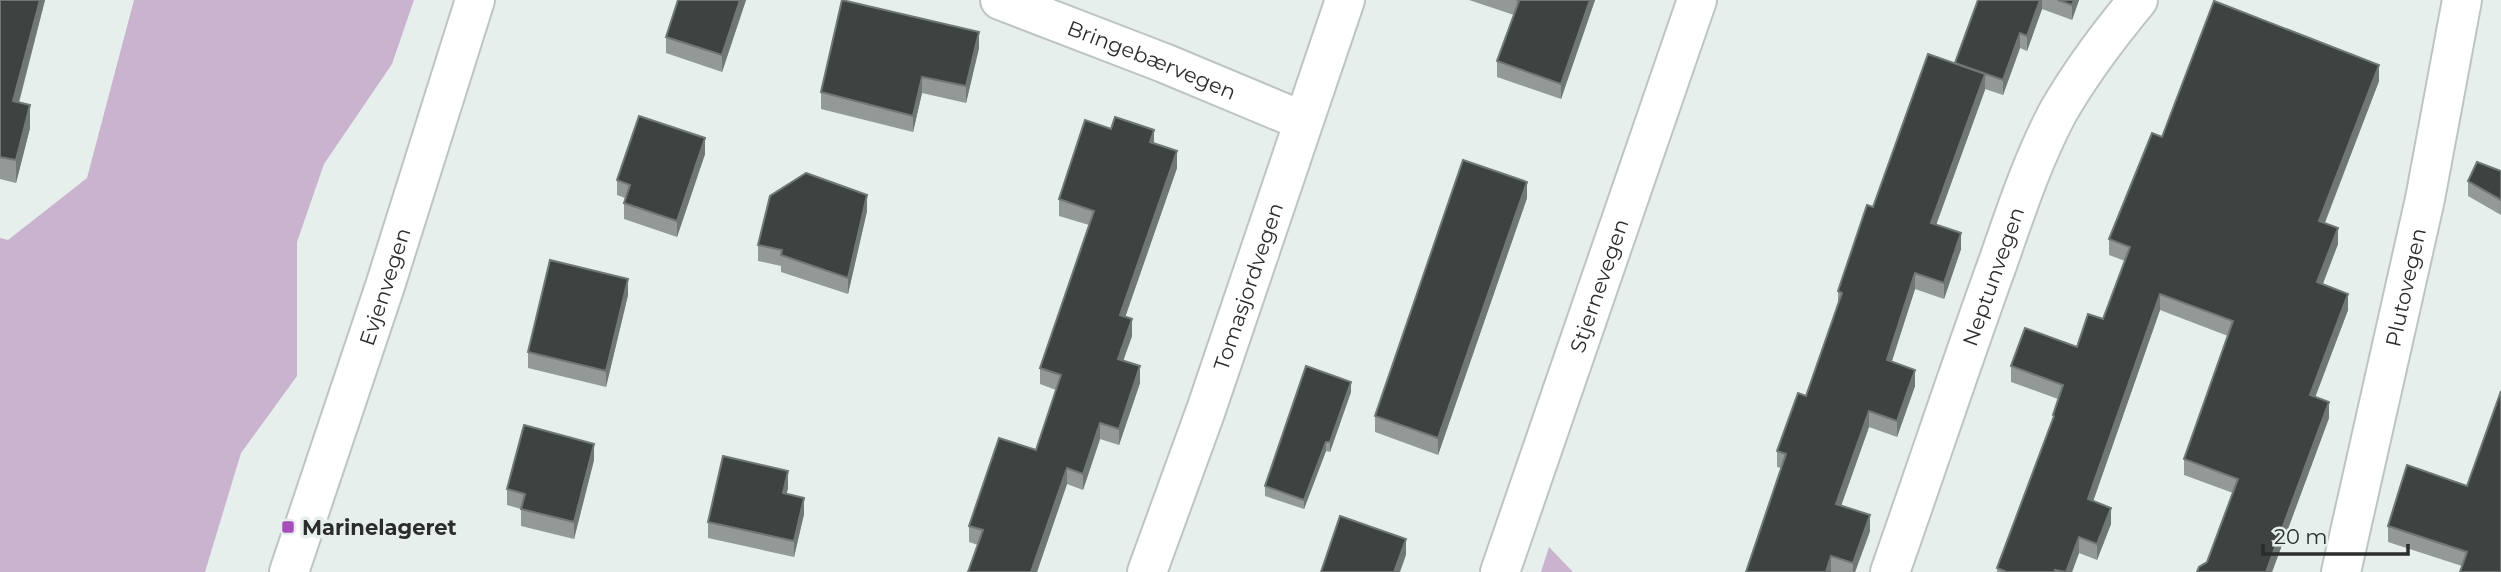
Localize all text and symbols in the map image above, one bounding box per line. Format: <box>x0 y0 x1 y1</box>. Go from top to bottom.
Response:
street label: Bringebærvegen <box>1064 15 1240 104</box>
street label: Tomasjordvegen <box>1208 199 1288 373</box>
street label: Neptunvegen <box>1957 204 2029 349</box>
street label: Stjernevegen <box>1564 215 1633 356</box>
street label: Evjenvegen <box>353 225 415 349</box>
street label: Plutovegen <box>2380 225 2431 349</box>
scale bar <box>2263 512 2408 556</box>
place label: Marinelageret <box>302 515 457 540</box>
marker: Marinelageret <box>280 519 296 535</box>
text: 20 m <box>2274 524 2328 549</box>

